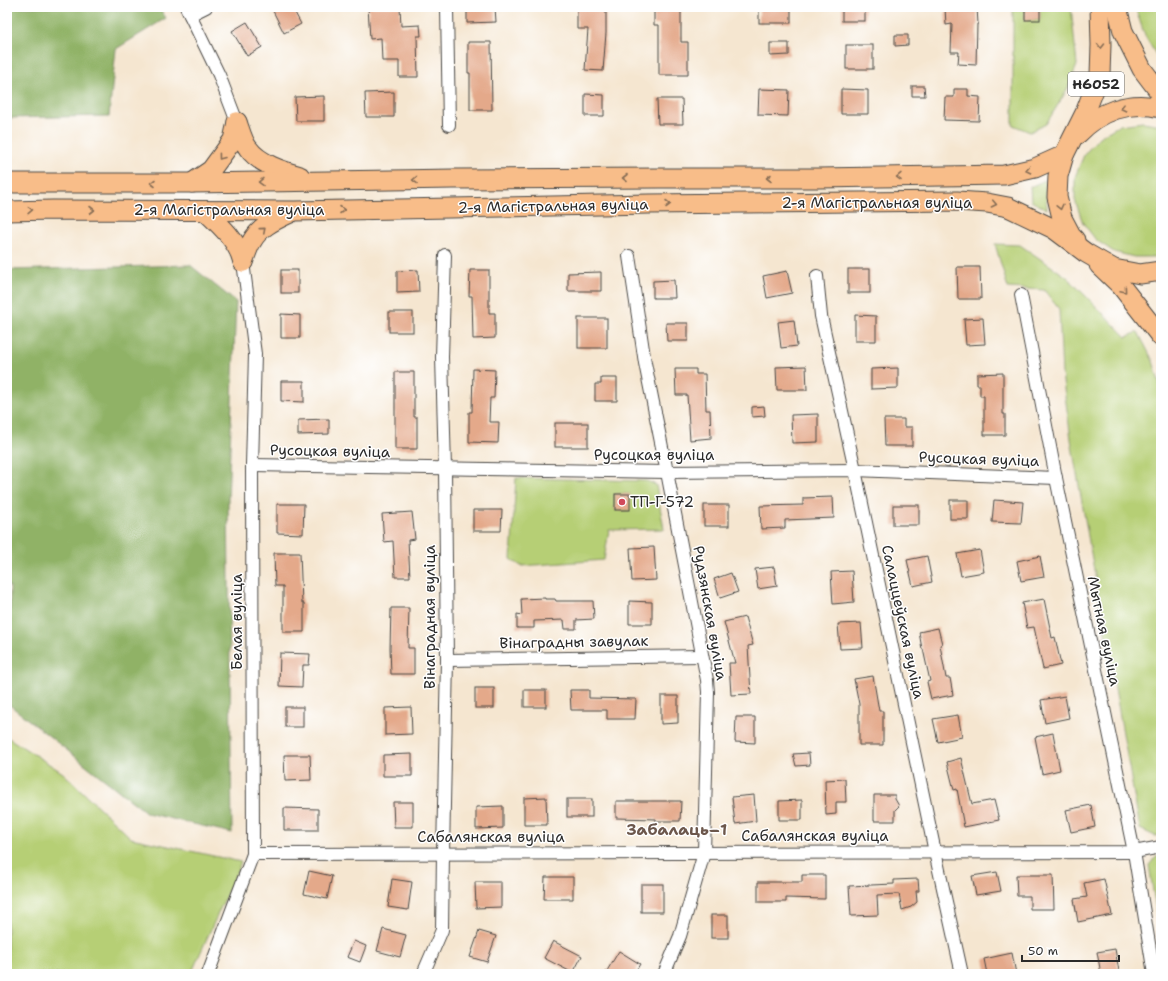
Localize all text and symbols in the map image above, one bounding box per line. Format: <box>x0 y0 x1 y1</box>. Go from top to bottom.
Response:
one-way arrow <box>1097 43 1105 49</box>
road number: Н6052 <box>1068 72 1124 96</box>
one-way arrow <box>1119 103 1126 111</box>
one-way arrow <box>219 152 226 159</box>
one-way arrow <box>1025 165 1031 173</box>
one-way arrow <box>896 173 902 181</box>
one-way arrow <box>622 174 628 182</box>
one-way arrow <box>766 174 772 182</box>
one-way arrow <box>412 176 418 184</box>
one-way arrow <box>258 178 264 186</box>
one-way arrow <box>150 179 156 187</box>
street label: 2-я Магістральная вуліца <box>782 193 973 213</box>
street label: 2-я Магістральная вуліца <box>457 194 649 218</box>
street label: 2-я Магістральная вуліца <box>134 200 325 220</box>
one-way arrow <box>665 200 671 208</box>
one-way arrow <box>990 200 997 208</box>
one-way arrow <box>1055 204 1063 210</box>
one-way arrow <box>27 206 33 214</box>
one-way arrow <box>89 206 95 214</box>
one-way arrow <box>339 206 345 214</box>
one-way arrow <box>258 227 265 234</box>
one-way arrow <box>1120 285 1127 293</box>
street label: Русоцкая вуліца <box>270 440 391 462</box>
street label: Русоцкая вуліца <box>594 445 715 465</box>
street label: Русоцкая вуліца <box>918 447 1040 471</box>
place label: ТП-Г-572 <box>630 492 694 512</box>
marker: ТП-Г-572 <box>617 497 627 507</box>
street label: Салаццеўская вуліца <box>877 543 929 701</box>
street label: Вінаградная вуліца <box>420 544 440 689</box>
street label: Рудзянская вуліца <box>688 544 732 683</box>
street label: Белая вуліца <box>227 573 247 670</box>
street label: Мытная вуліца <box>1083 574 1126 688</box>
street label: Вінаградны завулак <box>499 631 649 653</box>
district label: Забалаць–1 <box>627 819 727 840</box>
street label: Сабалянская вуліца <box>741 826 889 846</box>
street label: Сабалянская вуліца <box>417 827 565 847</box>
scale bar <box>1022 937 1119 963</box>
text: 50 m <box>1028 943 1058 959</box>

